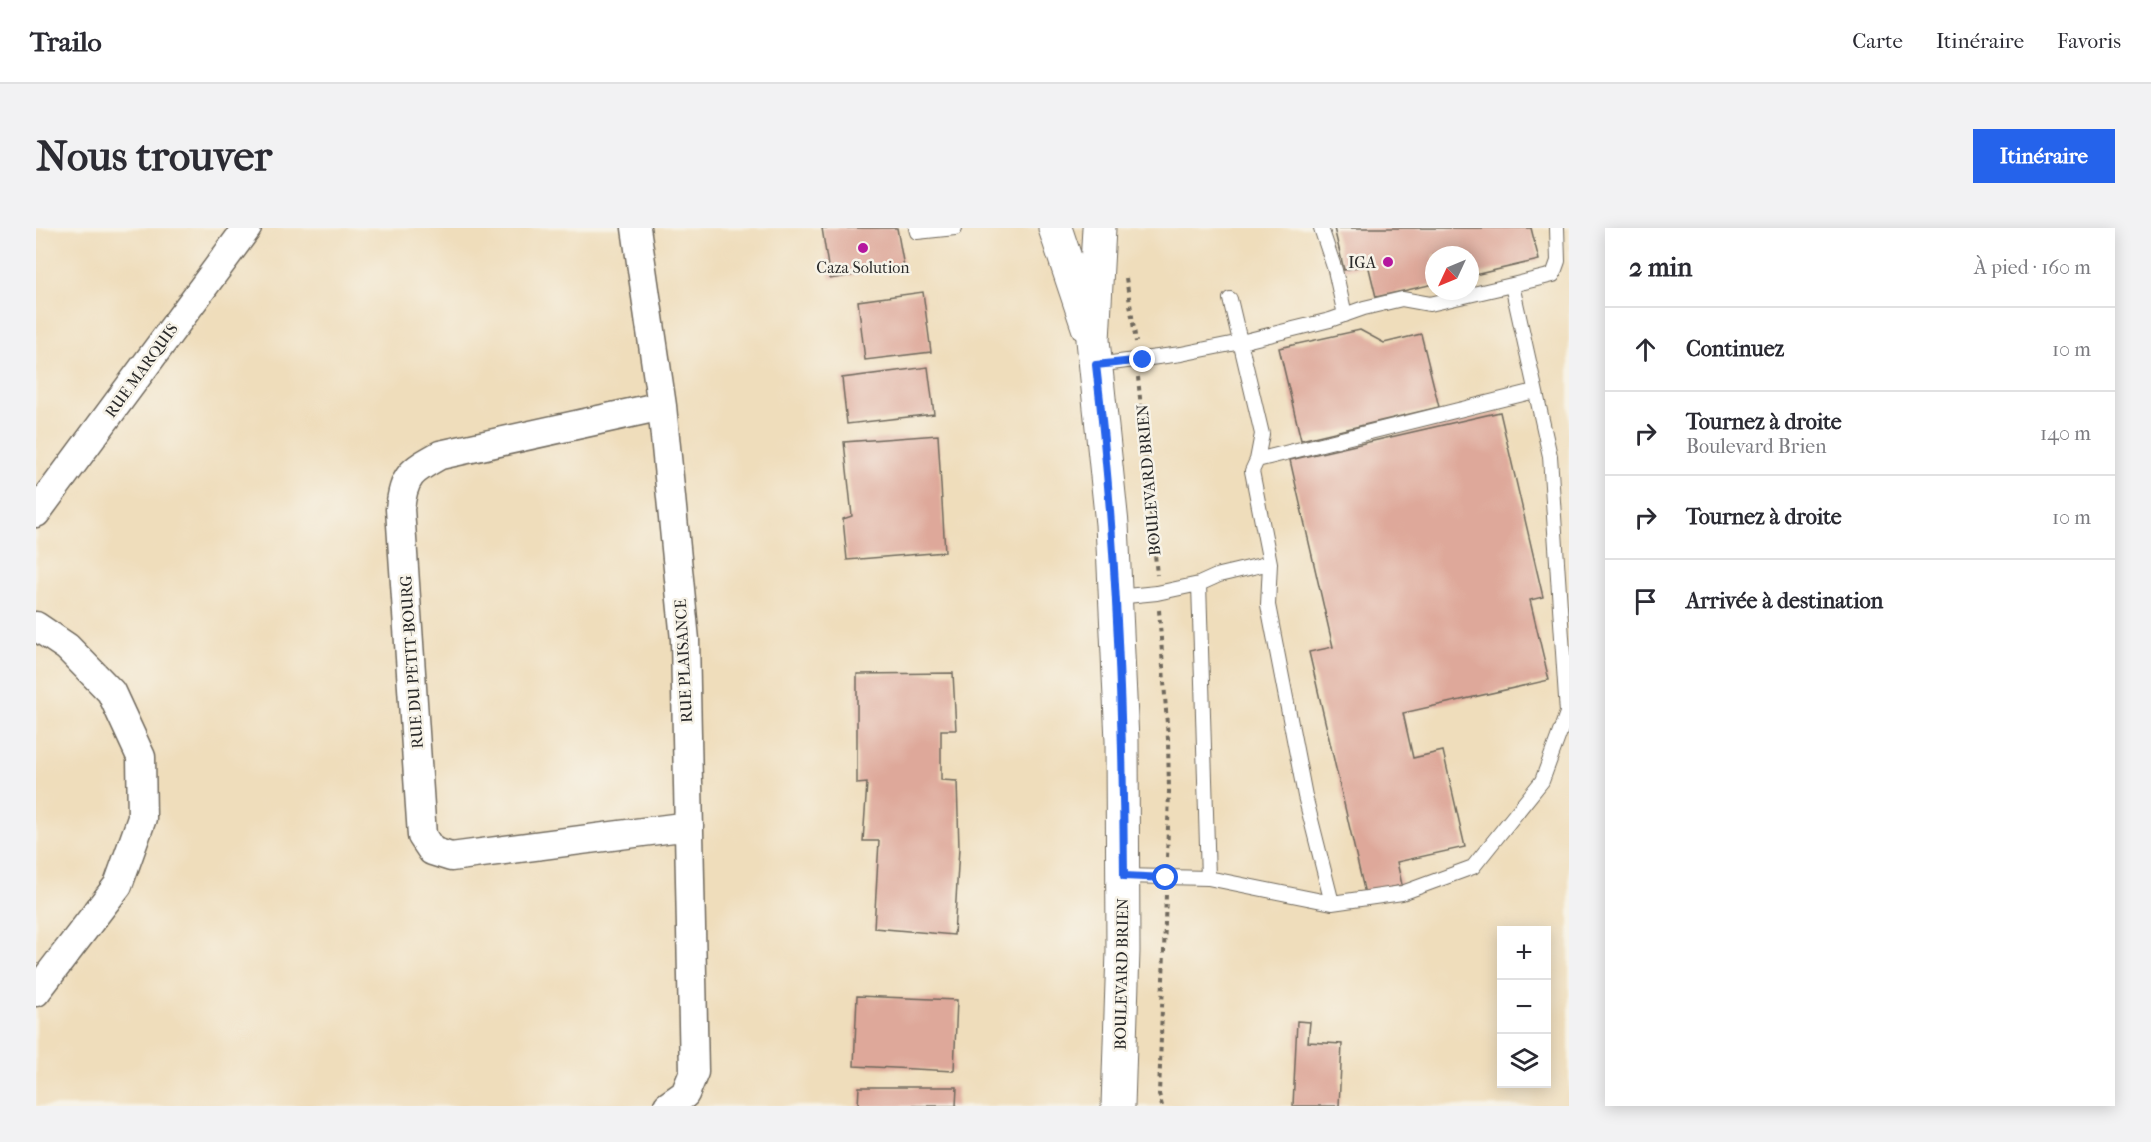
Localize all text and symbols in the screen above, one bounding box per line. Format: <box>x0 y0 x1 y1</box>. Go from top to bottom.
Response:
text: Trailo <box>30 25 102 58</box>
text: Carte <box>1852 29 1903 53</box>
text: Itinéraire <box>1936 29 2024 53</box>
text: Favoris <box>2057 29 2121 53</box>
button: Itinéraire <box>1973 129 2115 183</box>
text: Nous trouver <box>36 132 272 181</box>
marker: Caza Solution <box>856 241 870 255</box>
north arrow <box>1425 246 1479 300</box>
text: 2 min <box>1629 252 1692 283</box>
place label: IGA <box>1348 253 1377 272</box>
marker: IGA <box>1381 255 1395 269</box>
text: À pied · 160 m <box>1974 256 2091 279</box>
place label: Caza Solution <box>816 258 910 277</box>
street label: RUE MARQUIS <box>101 319 182 421</box>
icon: ahead <box>1629 333 1662 366</box>
text: Continuez <box>1686 336 1784 362</box>
text: 10 m <box>2052 338 2091 361</box>
route end <box>1129 346 1155 372</box>
street label: BOULEVARD BRIEN <box>1132 403 1165 556</box>
text: Tournez à droite <box>1686 409 1842 435</box>
icon: right <box>1629 417 1662 450</box>
text: 140 m <box>2040 422 2091 445</box>
text: Boulevard Brien <box>1686 435 1827 458</box>
icon: right <box>1629 501 1662 534</box>
text: Tournez à droite <box>1686 504 1842 530</box>
text: 10 m <box>2052 506 2091 529</box>
street label: RUE DU PETIT-BOURG <box>396 575 427 749</box>
icon: arrive <box>1629 585 1662 618</box>
text: Arrivée à destination <box>1686 588 1883 614</box>
street label: RUE PLAISANCE <box>671 598 696 723</box>
route start <box>1152 864 1178 890</box>
street label: BOULEVARD BRIEN <box>1111 898 1132 1050</box>
map controls <box>1497 926 1551 1088</box>
button: + <box>1497 926 1551 980</box>
button: − <box>1497 980 1551 1034</box>
button: layers <box>1497 1034 1551 1088</box>

